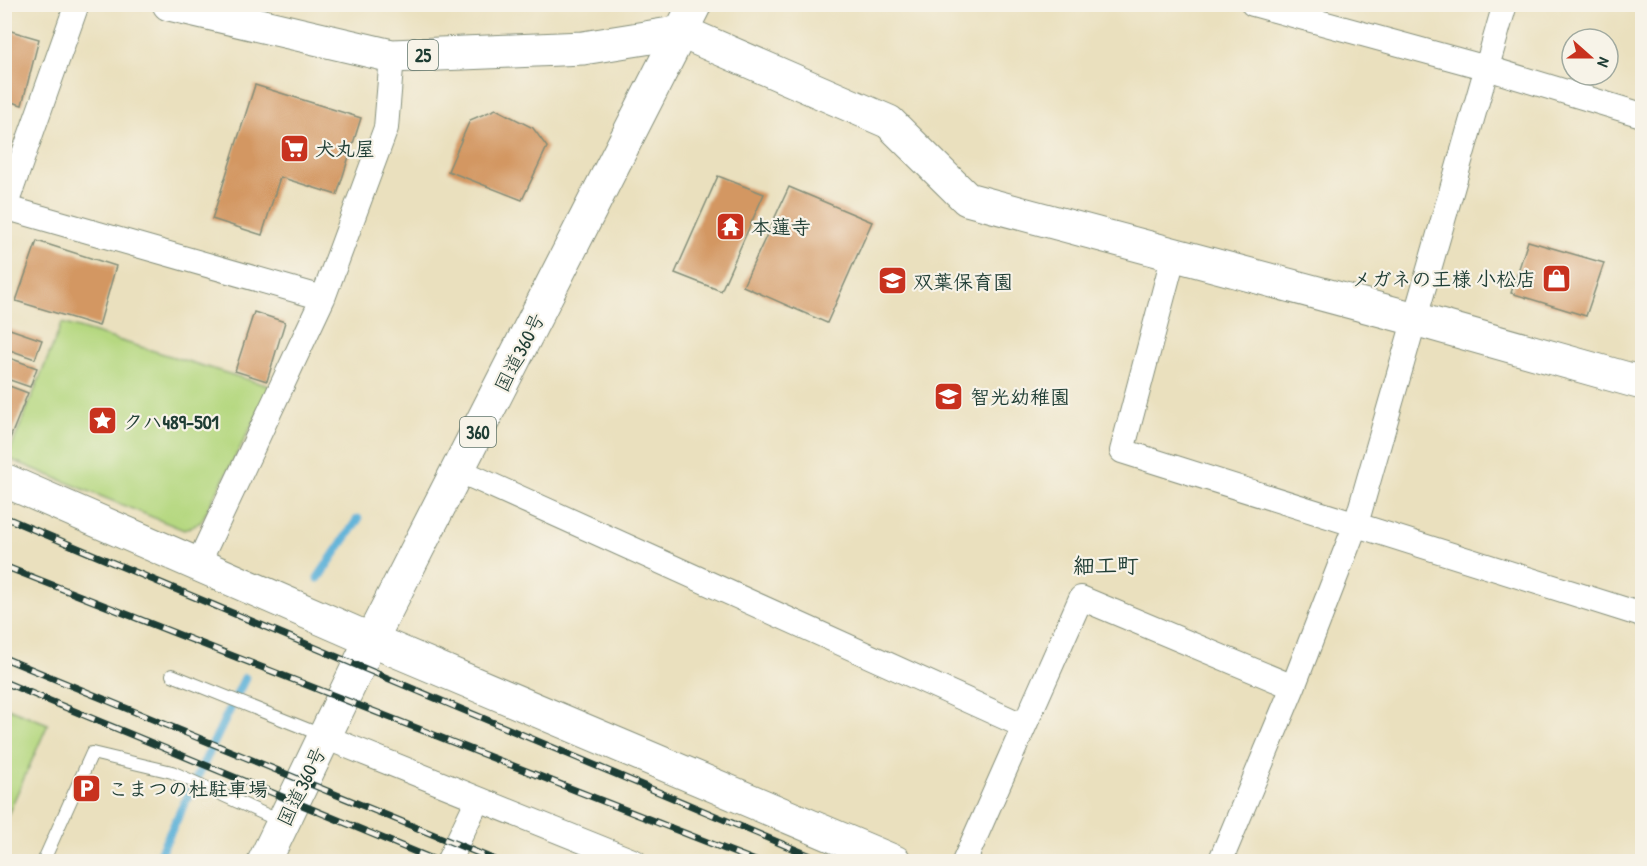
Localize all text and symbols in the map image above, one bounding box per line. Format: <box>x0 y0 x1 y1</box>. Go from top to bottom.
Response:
north arrow <box>1560 27 1620 87</box>
road number: 25 <box>408 40 438 70</box>
text: N <box>1592 54 1616 71</box>
supermarket icon: 犬丸屋 <box>278 132 310 164</box>
place label: 犬丸屋 <box>315 135 375 162</box>
temple icon: 本蓮寺 <box>714 210 746 242</box>
place label: 本蓮寺 <box>751 213 811 240</box>
shop icon: メガネの王様 小松店 <box>1541 262 1573 294</box>
school or university icon: 双葉保育園 <box>876 265 908 297</box>
place label: メガネの王様 小松店 <box>1351 265 1536 292</box>
place label: 双葉保育園 <box>913 268 1013 295</box>
street label: 国道360号 <box>487 308 551 396</box>
school or university icon: 智光幼稚園 <box>933 380 965 412</box>
place label: 智光幼稚園 <box>970 383 1070 410</box>
place icon: クハ489-501 <box>86 405 118 437</box>
place label: クハ489-501 <box>123 408 219 435</box>
road number: 360 <box>460 417 496 447</box>
district label: 細工町 <box>1073 550 1139 580</box>
street label: 国道360号 <box>270 741 332 831</box>
parking icon: こまつの杜駐車場 <box>71 772 103 804</box>
place label: こまつの杜駐車場 <box>108 775 268 802</box>

